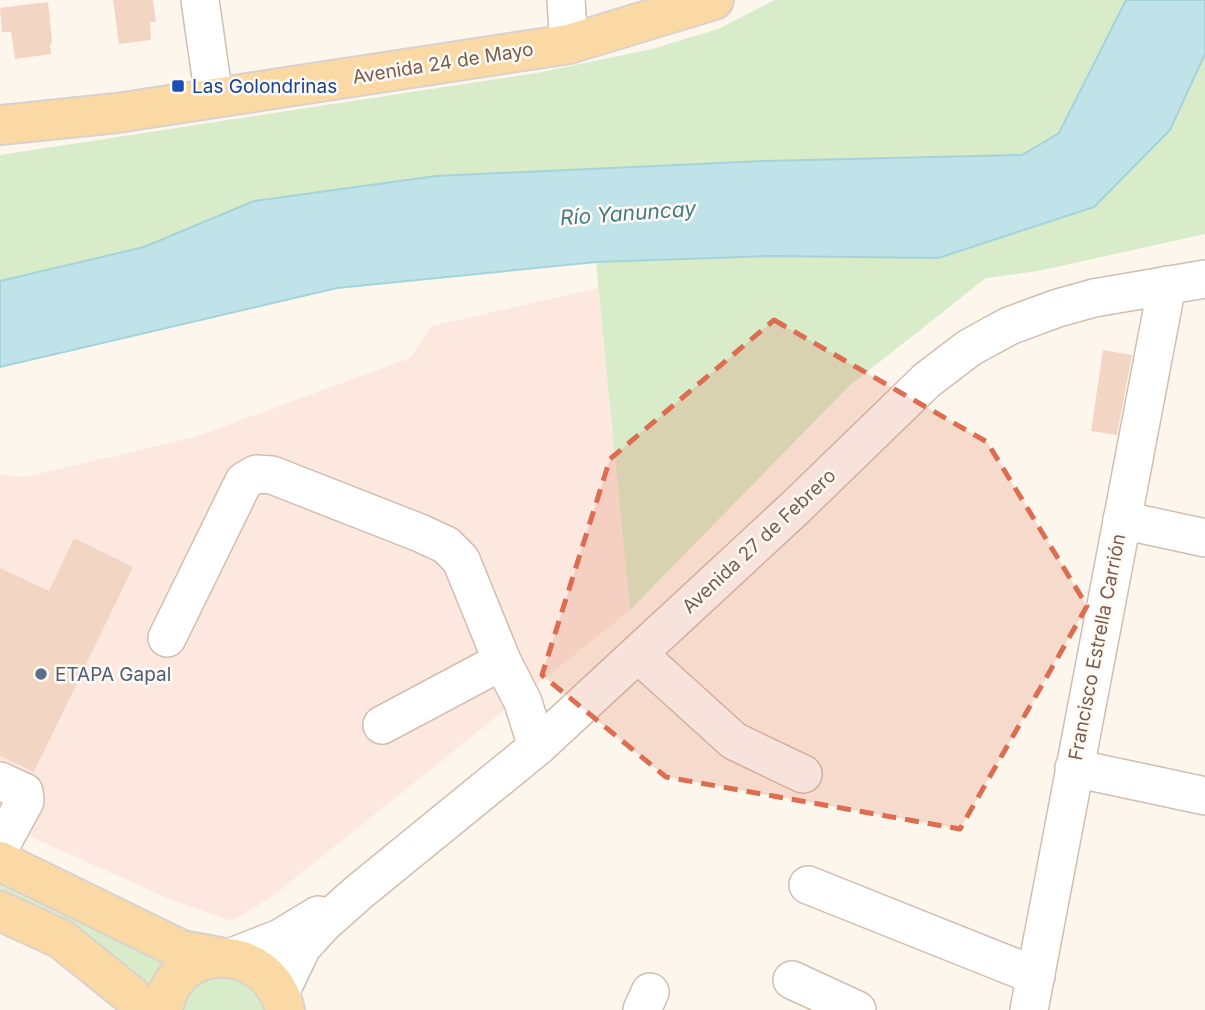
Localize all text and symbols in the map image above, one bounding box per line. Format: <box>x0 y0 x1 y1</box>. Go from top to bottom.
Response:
street label: Avenida 24 de Mayo <box>351 37 535 89</box>
place label: Las Golondrinas <box>192 75 337 98</box>
marker: Las Golondrinas <box>170 78 186 94</box>
water label: Río Yanuncay <box>559 196 698 230</box>
street label: Avenida 27 de Febrero <box>677 464 841 618</box>
street label: Francisco Estrella Carrión <box>1064 532 1130 762</box>
place label: ETAPA Gapal <box>55 663 171 686</box>
marker: ETAPA Gapal <box>33 666 49 682</box>

